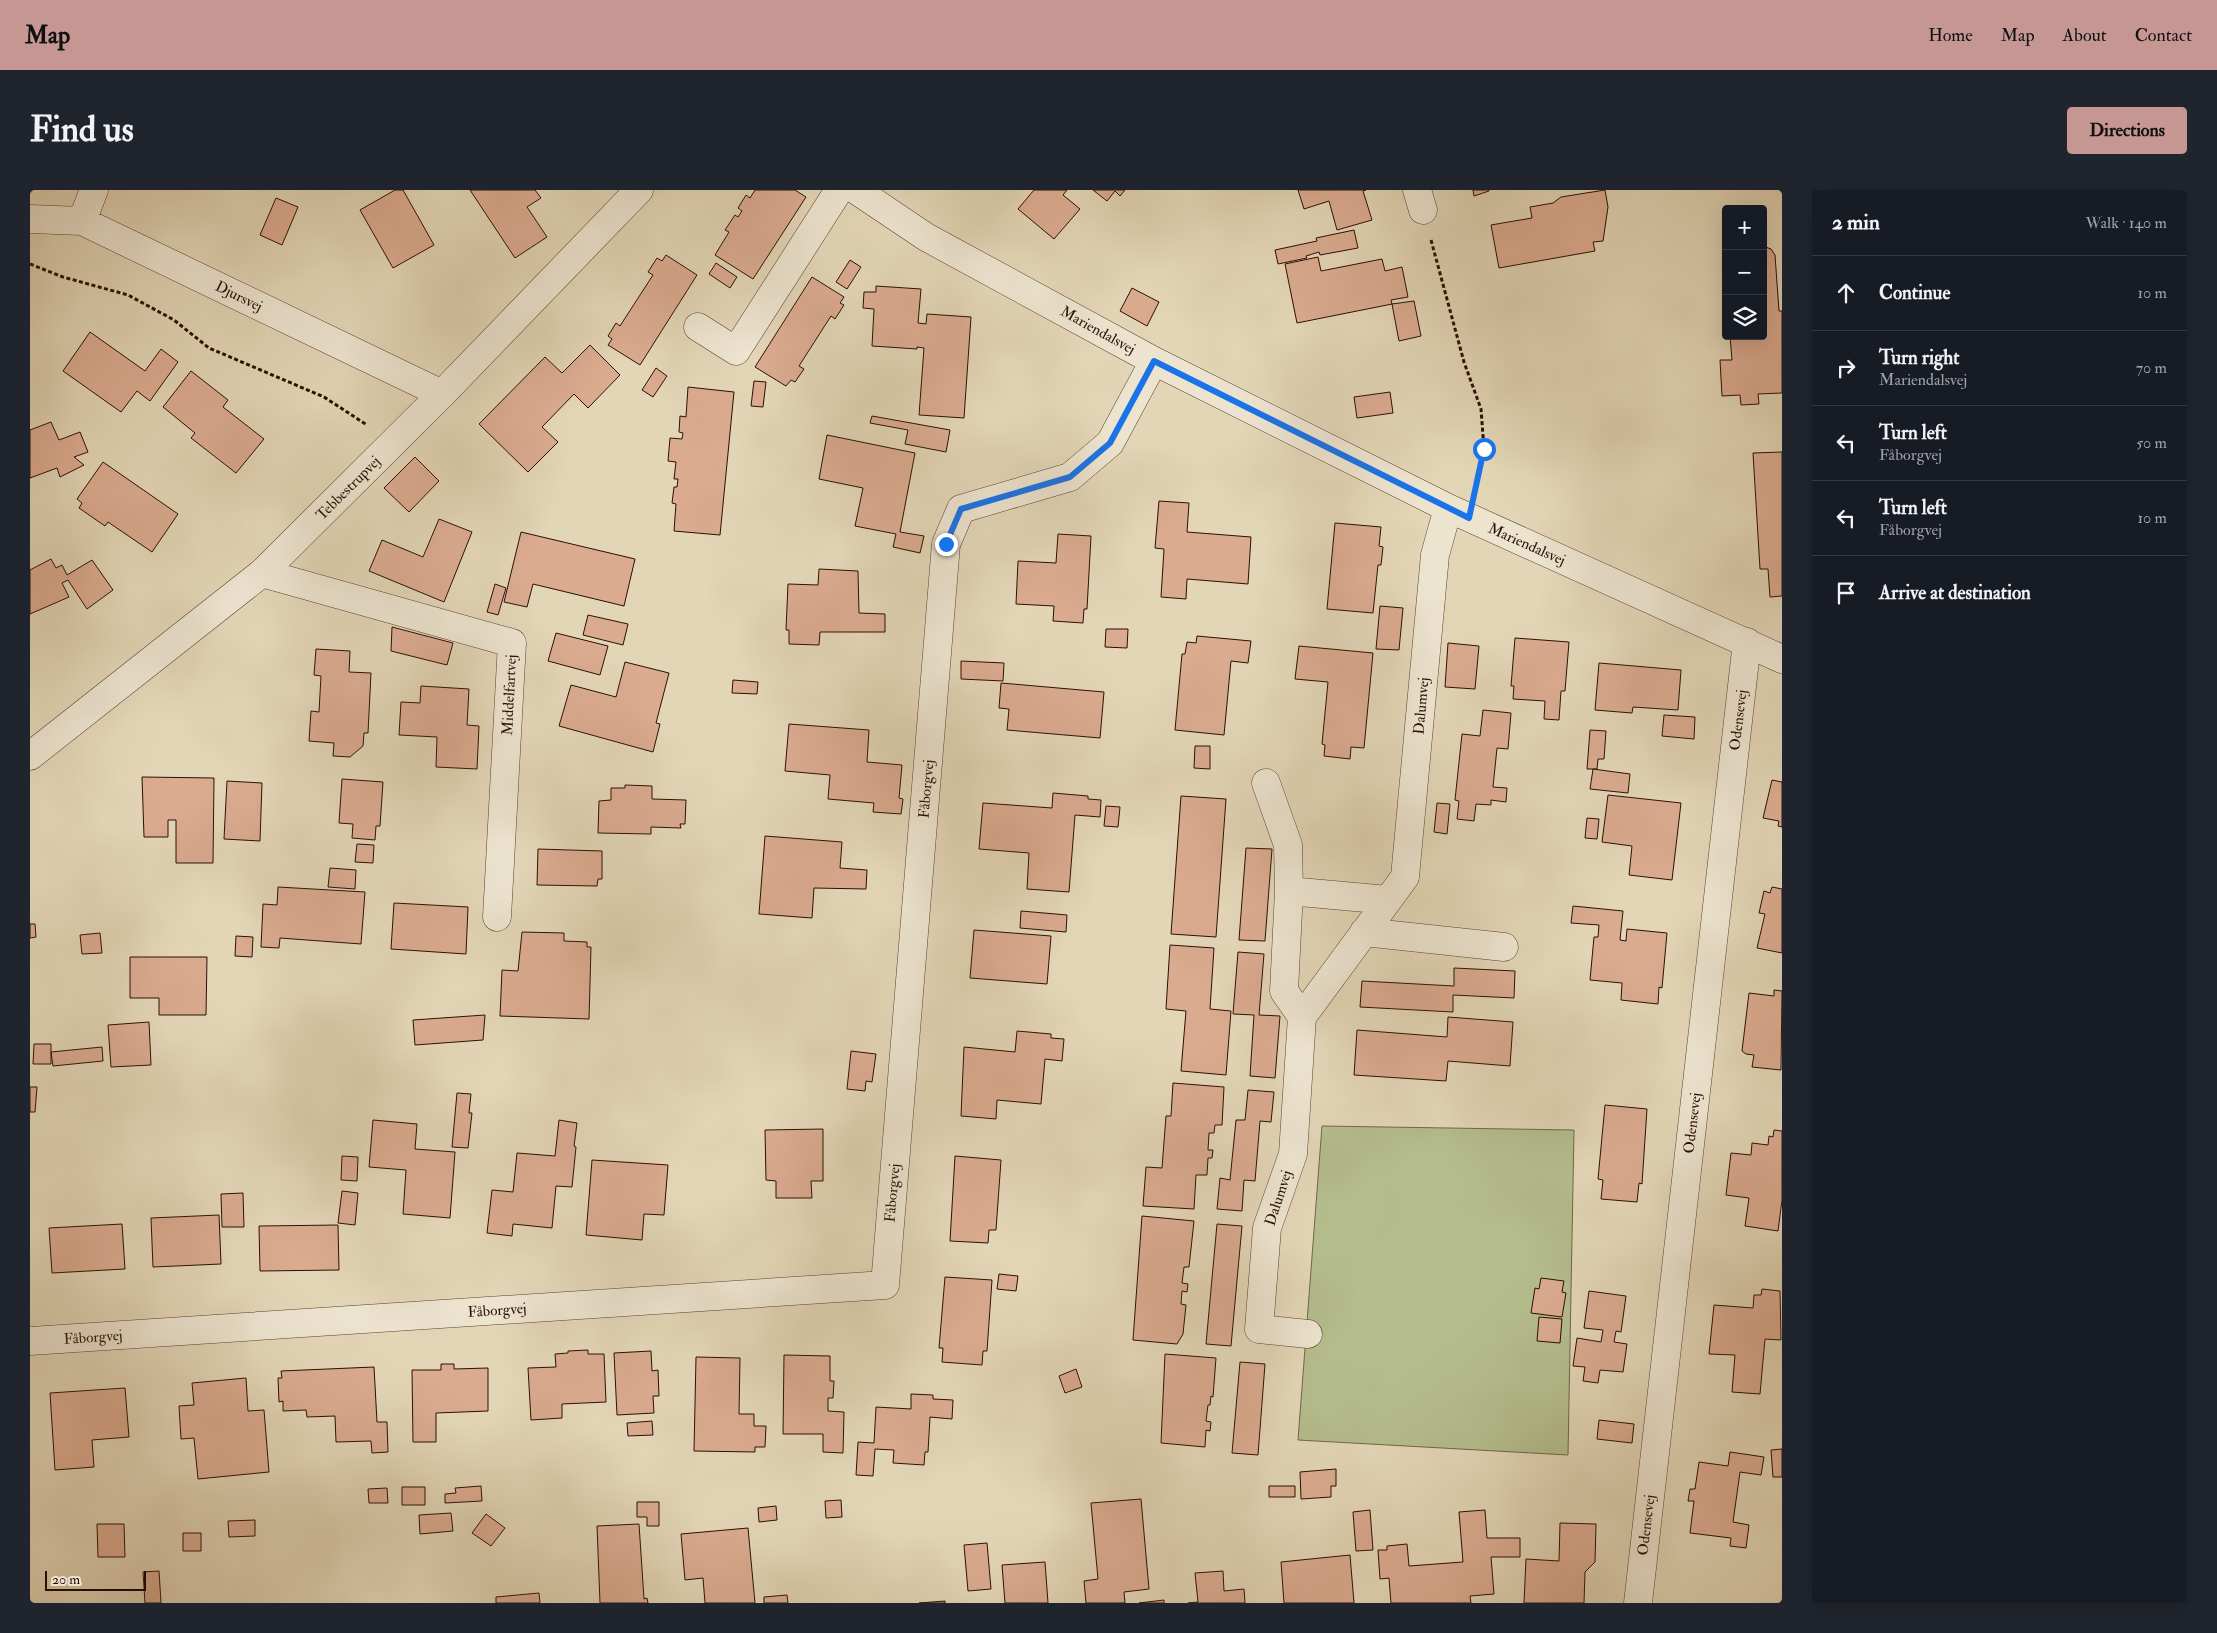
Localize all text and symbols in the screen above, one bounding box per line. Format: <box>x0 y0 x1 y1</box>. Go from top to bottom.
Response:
text: Map <box>25 20 70 51</box>
text: Home <box>1928 24 1973 47</box>
text: Map <box>2001 24 2035 47</box>
text: About <box>2063 24 2107 47</box>
text: Contact <box>2135 24 2192 47</box>
button: Directions <box>2067 107 2187 154</box>
text: Find us <box>30 108 134 152</box>
map controls <box>1722 205 1767 340</box>
button: + <box>1722 205 1767 250</box>
text: 2 min <box>1832 209 1880 236</box>
text: Walk · 140 m <box>2086 213 2167 233</box>
button: − <box>1722 250 1767 295</box>
street label: Djursvej <box>212 277 266 316</box>
icon: ahead <box>1832 279 1860 307</box>
text: Continue <box>1879 281 1950 305</box>
text: 10 m <box>2137 283 2167 303</box>
button: layers <box>1722 295 1767 340</box>
street label: Mariendalsvej <box>1057 302 1139 359</box>
text: Turn right <box>1879 346 1959 370</box>
icon: right <box>1832 354 1860 382</box>
text: 70 m <box>2136 358 2167 378</box>
text: Mariendalsvej <box>1879 370 1967 390</box>
text: Turn left <box>1879 421 1947 445</box>
icon: left <box>1832 429 1860 457</box>
text: 50 m <box>2136 433 2167 453</box>
route start <box>1473 438 1496 461</box>
text: Fåborgvej <box>1879 445 1942 465</box>
street label: Tebbestrupvej <box>312 452 385 525</box>
text: Turn left <box>1879 496 1947 520</box>
icon: left <box>1832 504 1860 532</box>
text: 10 m <box>2137 508 2167 528</box>
street label: Mariendalsvej <box>1485 519 1568 570</box>
text: Fåborgvej <box>1879 520 1942 540</box>
route end <box>935 533 958 556</box>
icon: arrive <box>1832 579 1860 607</box>
text: Arrive at destination <box>1879 581 2031 605</box>
street label: Middelfartvej <box>498 654 521 736</box>
street label: Dalumvej <box>1410 677 1433 735</box>
street label: Odensevej <box>1725 689 1752 752</box>
street label: Fåborgvej <box>914 759 939 819</box>
street label: Odensevej <box>1679 1092 1706 1155</box>
street label: Fåborgvej <box>880 1163 905 1223</box>
street label: Dalumvej <box>1261 1168 1296 1228</box>
street label: Fåborgvej <box>467 1299 527 1322</box>
street label: Fåborgvej <box>63 1326 123 1349</box>
street label: Odensevej <box>1633 1494 1660 1557</box>
scale bar <box>45 1568 146 1591</box>
text: 20 m <box>52 1571 80 1588</box>

